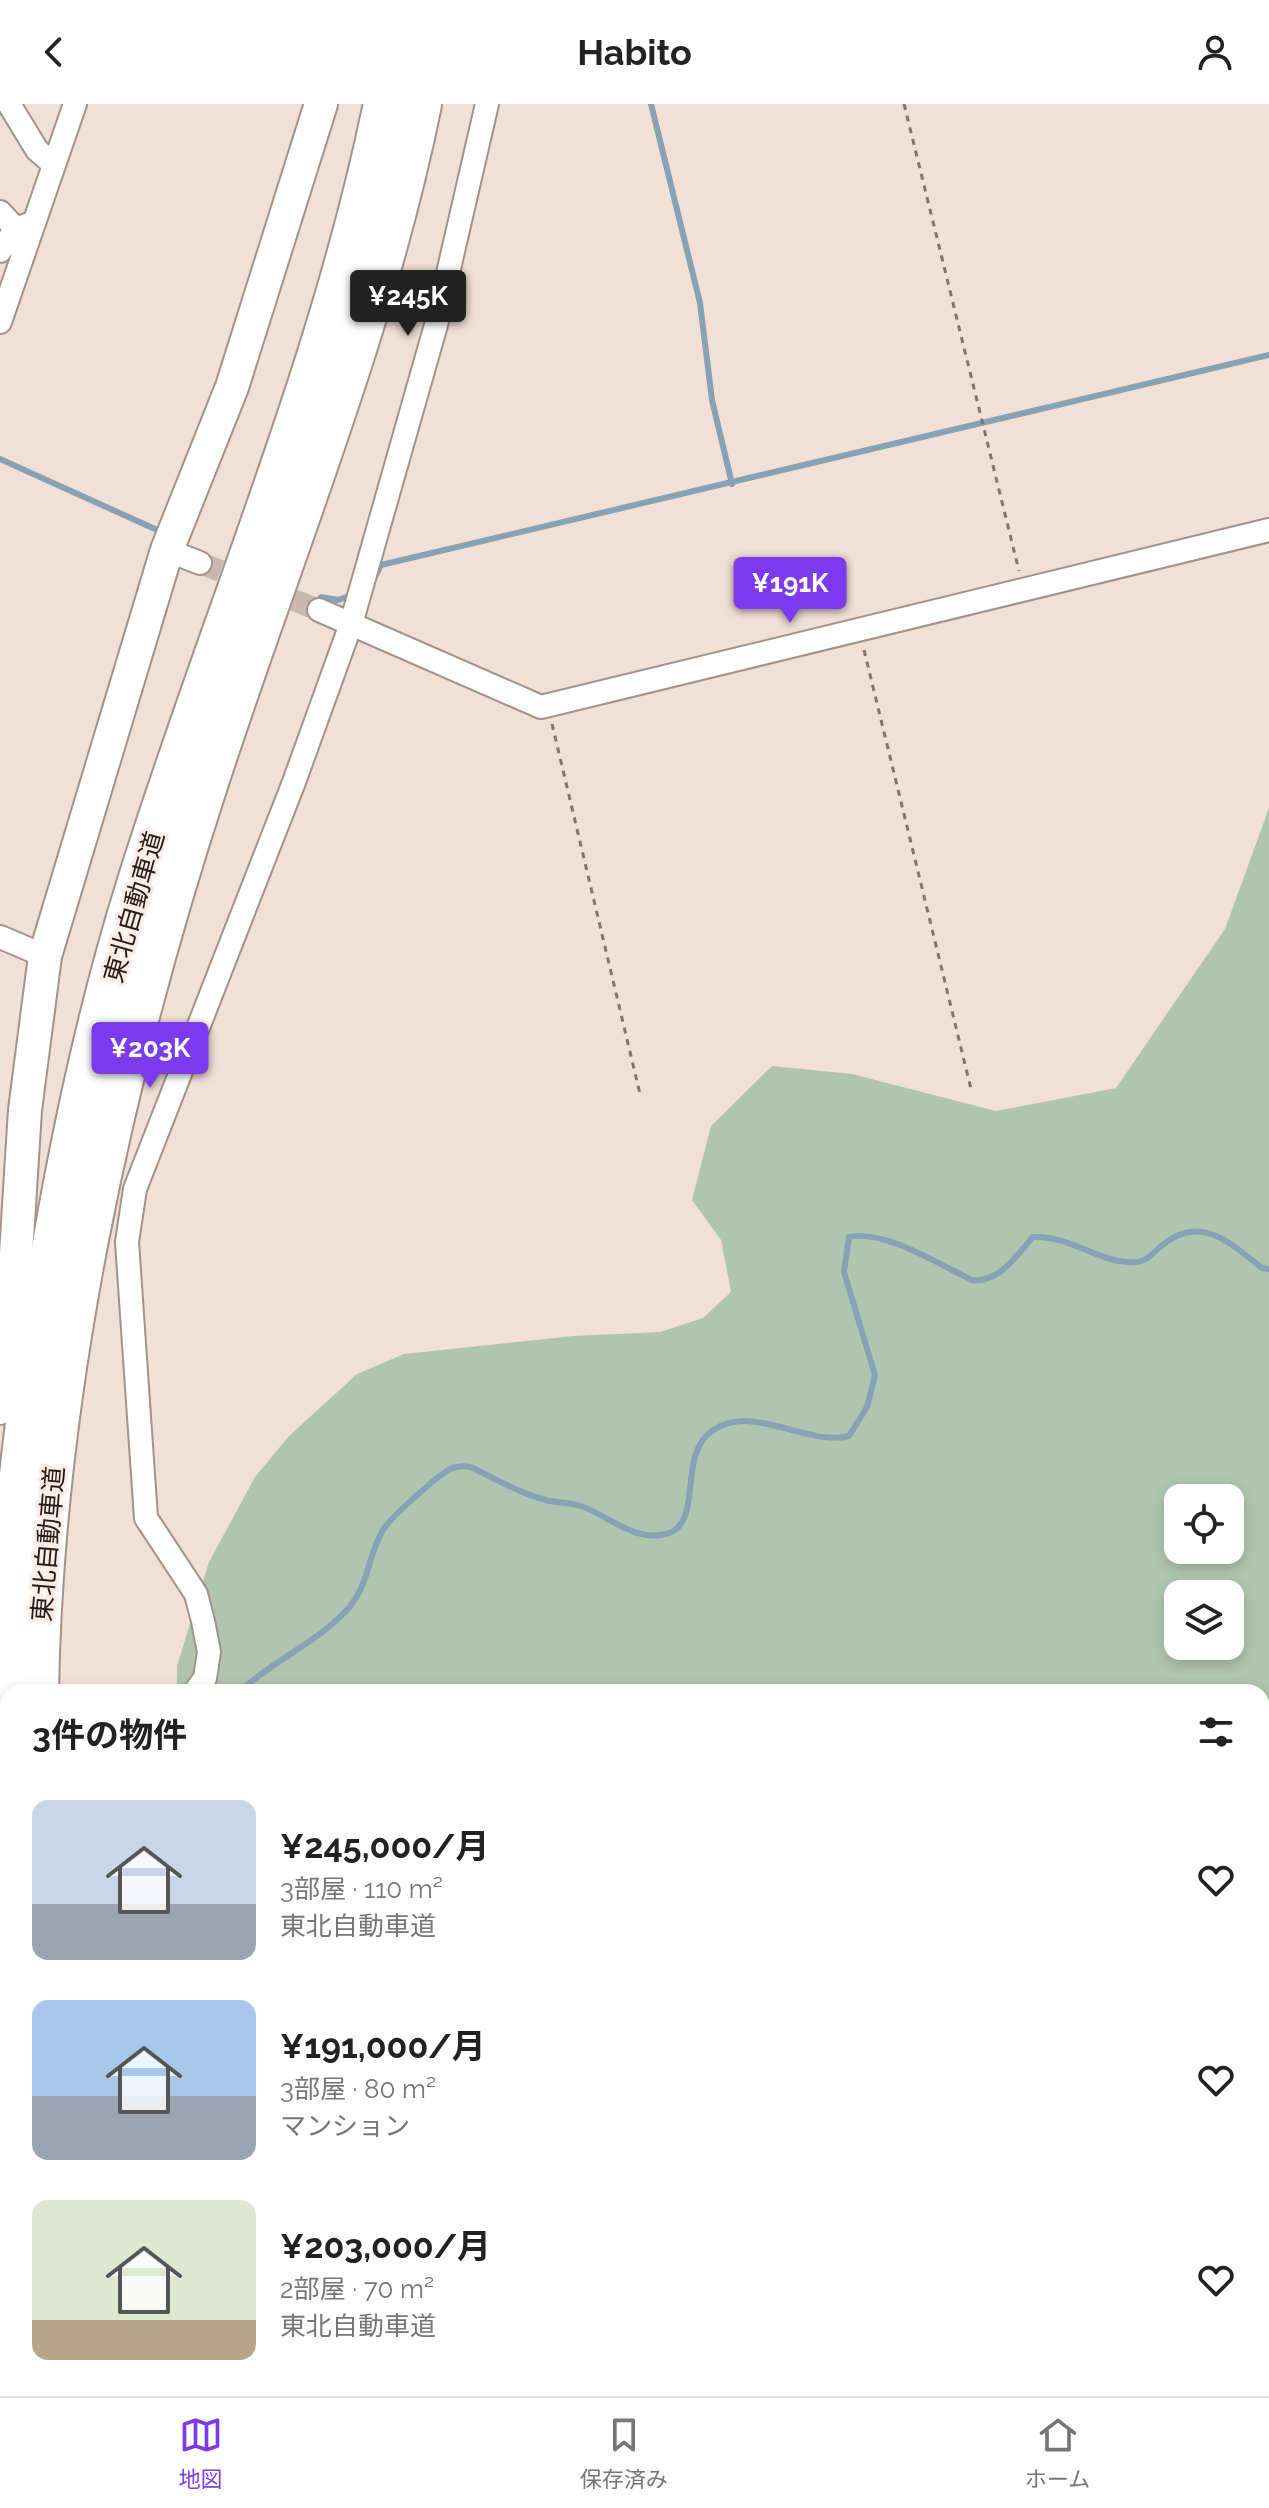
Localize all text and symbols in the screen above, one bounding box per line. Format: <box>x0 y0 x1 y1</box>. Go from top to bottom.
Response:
icon: back <box>32 30 76 74</box>
icon: person <box>1193 30 1237 74</box>
text: Habito <box>577 31 692 73</box>
pin: ¥245K <box>352 270 464 338</box>
text: ¥245K <box>368 281 448 311</box>
pin: ¥191K <box>734 557 846 625</box>
text: ¥191K <box>752 568 828 598</box>
street label: 東北自動車道 <box>98 828 170 986</box>
pin: ¥203K <box>94 1022 206 1090</box>
text: ¥203K <box>109 1033 191 1063</box>
street label: 東北自動車道 <box>26 1465 70 1623</box>
map controls <box>1164 1484 1244 1660</box>
button: locate <box>1164 1484 1244 1564</box>
button: layers <box>1164 1580 1244 1660</box>
icon: filters <box>1194 1710 1238 1754</box>
text: 3件の物件 <box>32 1715 187 1755</box>
text: ¥245,000/月 <box>280 1826 490 1866</box>
icon: home <box>96 1832 192 1928</box>
icon: heart <box>1194 1858 1238 1902</box>
text: 3部屋 · 110 m² <box>280 1874 443 1904</box>
text: 東北自動車道 <box>280 1911 436 1941</box>
text: ¥191,000/月 <box>280 2026 486 2066</box>
icon: home <box>96 2032 192 2128</box>
icon: heart <box>1194 2058 1238 2102</box>
text: 3部屋 · 80 m² <box>280 2074 436 2104</box>
text: マンション <box>280 2111 410 2141</box>
text: ¥203,000/月 <box>280 2226 491 2266</box>
icon: home <box>96 2232 192 2328</box>
icon: heart <box>1194 2258 1238 2302</box>
text: 2部屋 · 70 m² <box>280 2274 434 2304</box>
text: 東北自動車道 <box>280 2311 436 2341</box>
tab: 地図 <box>179 2413 223 2493</box>
tab: 保存済み <box>580 2413 668 2493</box>
tab: ホーム <box>1025 2413 1090 2493</box>

